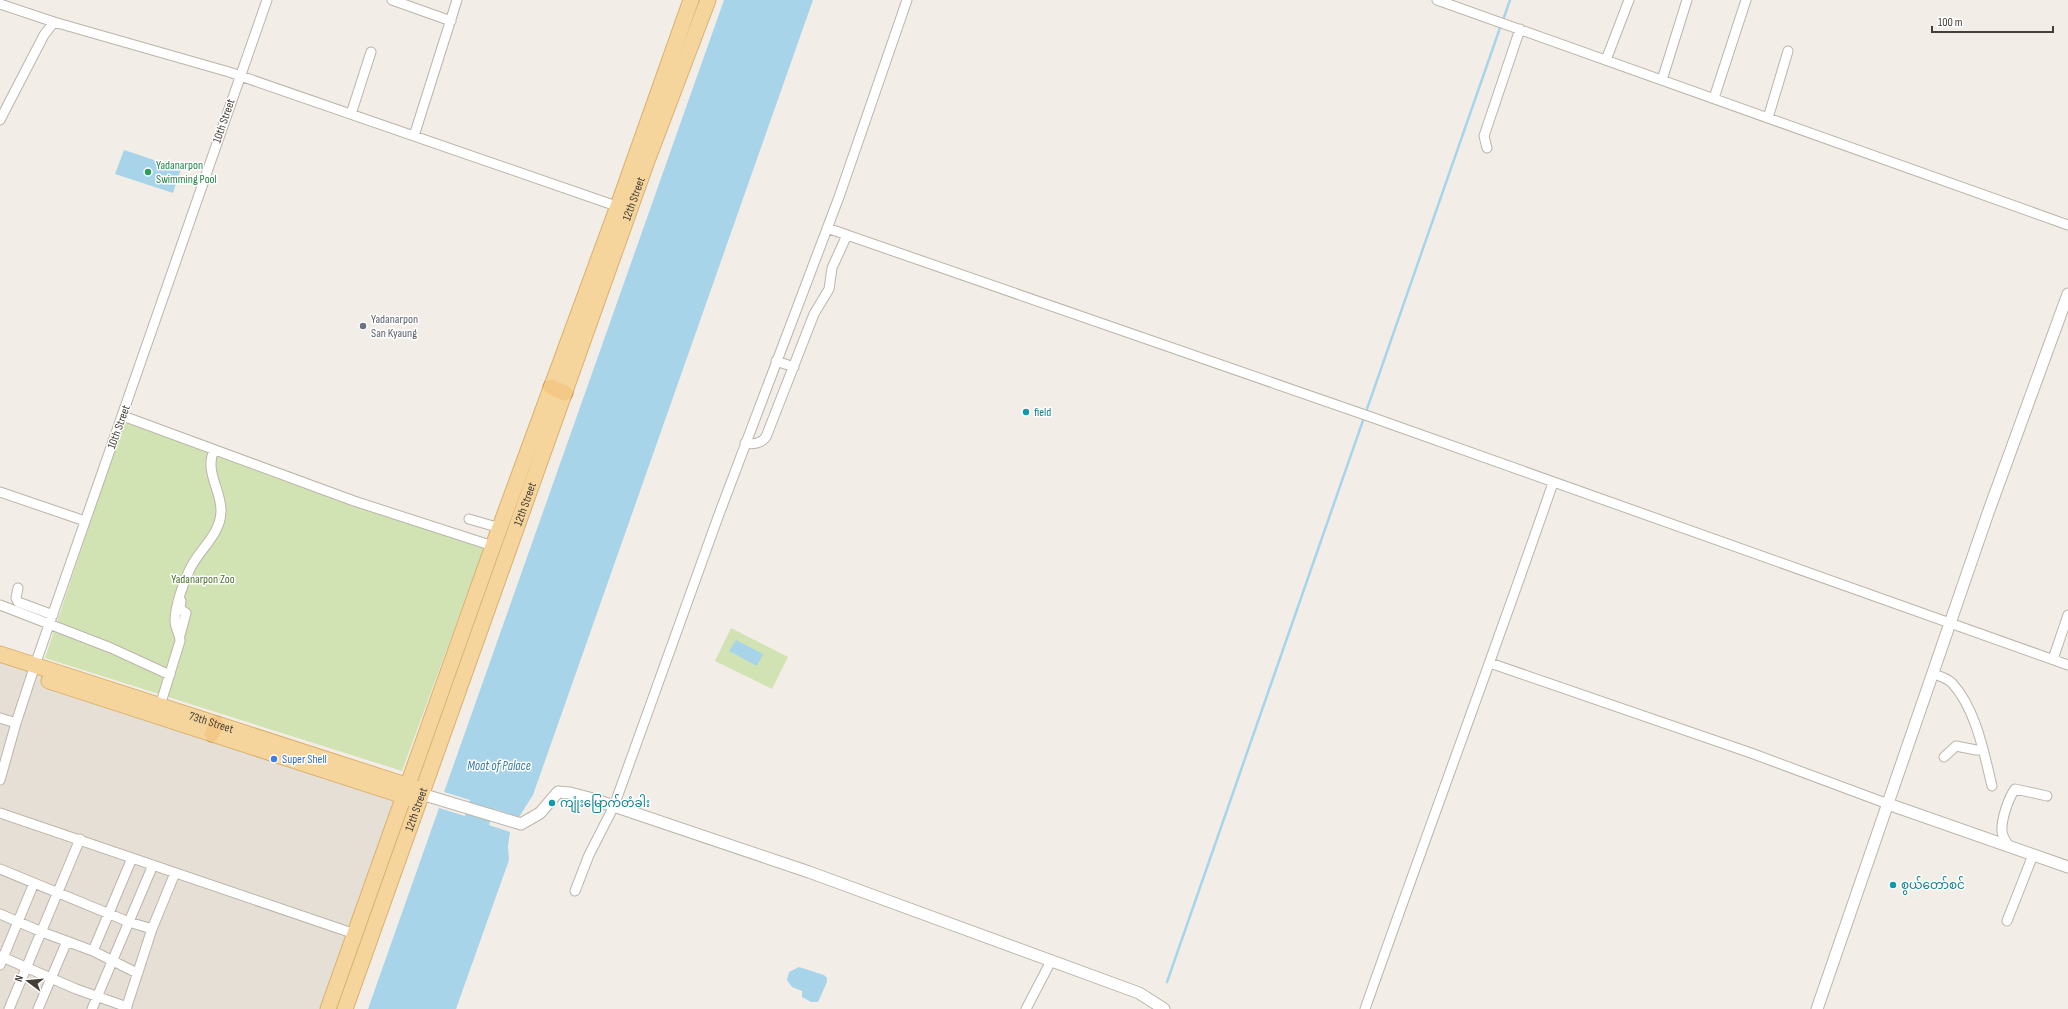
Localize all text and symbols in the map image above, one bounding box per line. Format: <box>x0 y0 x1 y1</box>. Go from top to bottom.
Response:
scale bar <box>1932 8 2053 34</box>
text: 100 m <box>1938 15 1963 30</box>
street label: 10th Street <box>209 97 239 145</box>
place label: Yadanarpon Swimming Pool <box>156 158 217 187</box>
marker: Yadanarpon Swimming Pool <box>143 167 153 177</box>
street label: 12th Street <box>619 175 648 223</box>
place label: Yadanarpon San Kyaung <box>371 312 418 341</box>
marker: Yadanarpon San Kyaung <box>358 321 368 331</box>
street label: 10th Street <box>104 403 134 451</box>
place label: field <box>1034 405 1051 420</box>
marker: field <box>1021 407 1031 417</box>
street label: 12th Street <box>510 480 540 528</box>
park label: Yadanarpon Zoo <box>171 572 235 587</box>
street label: 73th Street <box>187 708 236 737</box>
place label: Super Shell <box>282 752 327 767</box>
marker: Super Shell <box>269 754 279 764</box>
water label: Moat of Palace <box>467 758 531 774</box>
street label: 12th Street <box>401 785 431 833</box>
place label: ကျုံးမြောက်တံခါး <box>560 794 650 813</box>
marker: ကျုံးမြောက်တံခါး <box>547 798 557 808</box>
place label: စွယ်တော်စင် <box>1901 876 1965 895</box>
marker: စွယ်တော်စင် <box>1888 880 1898 890</box>
north arrow <box>8 961 48 1001</box>
text: N <box>12 974 26 983</box>

